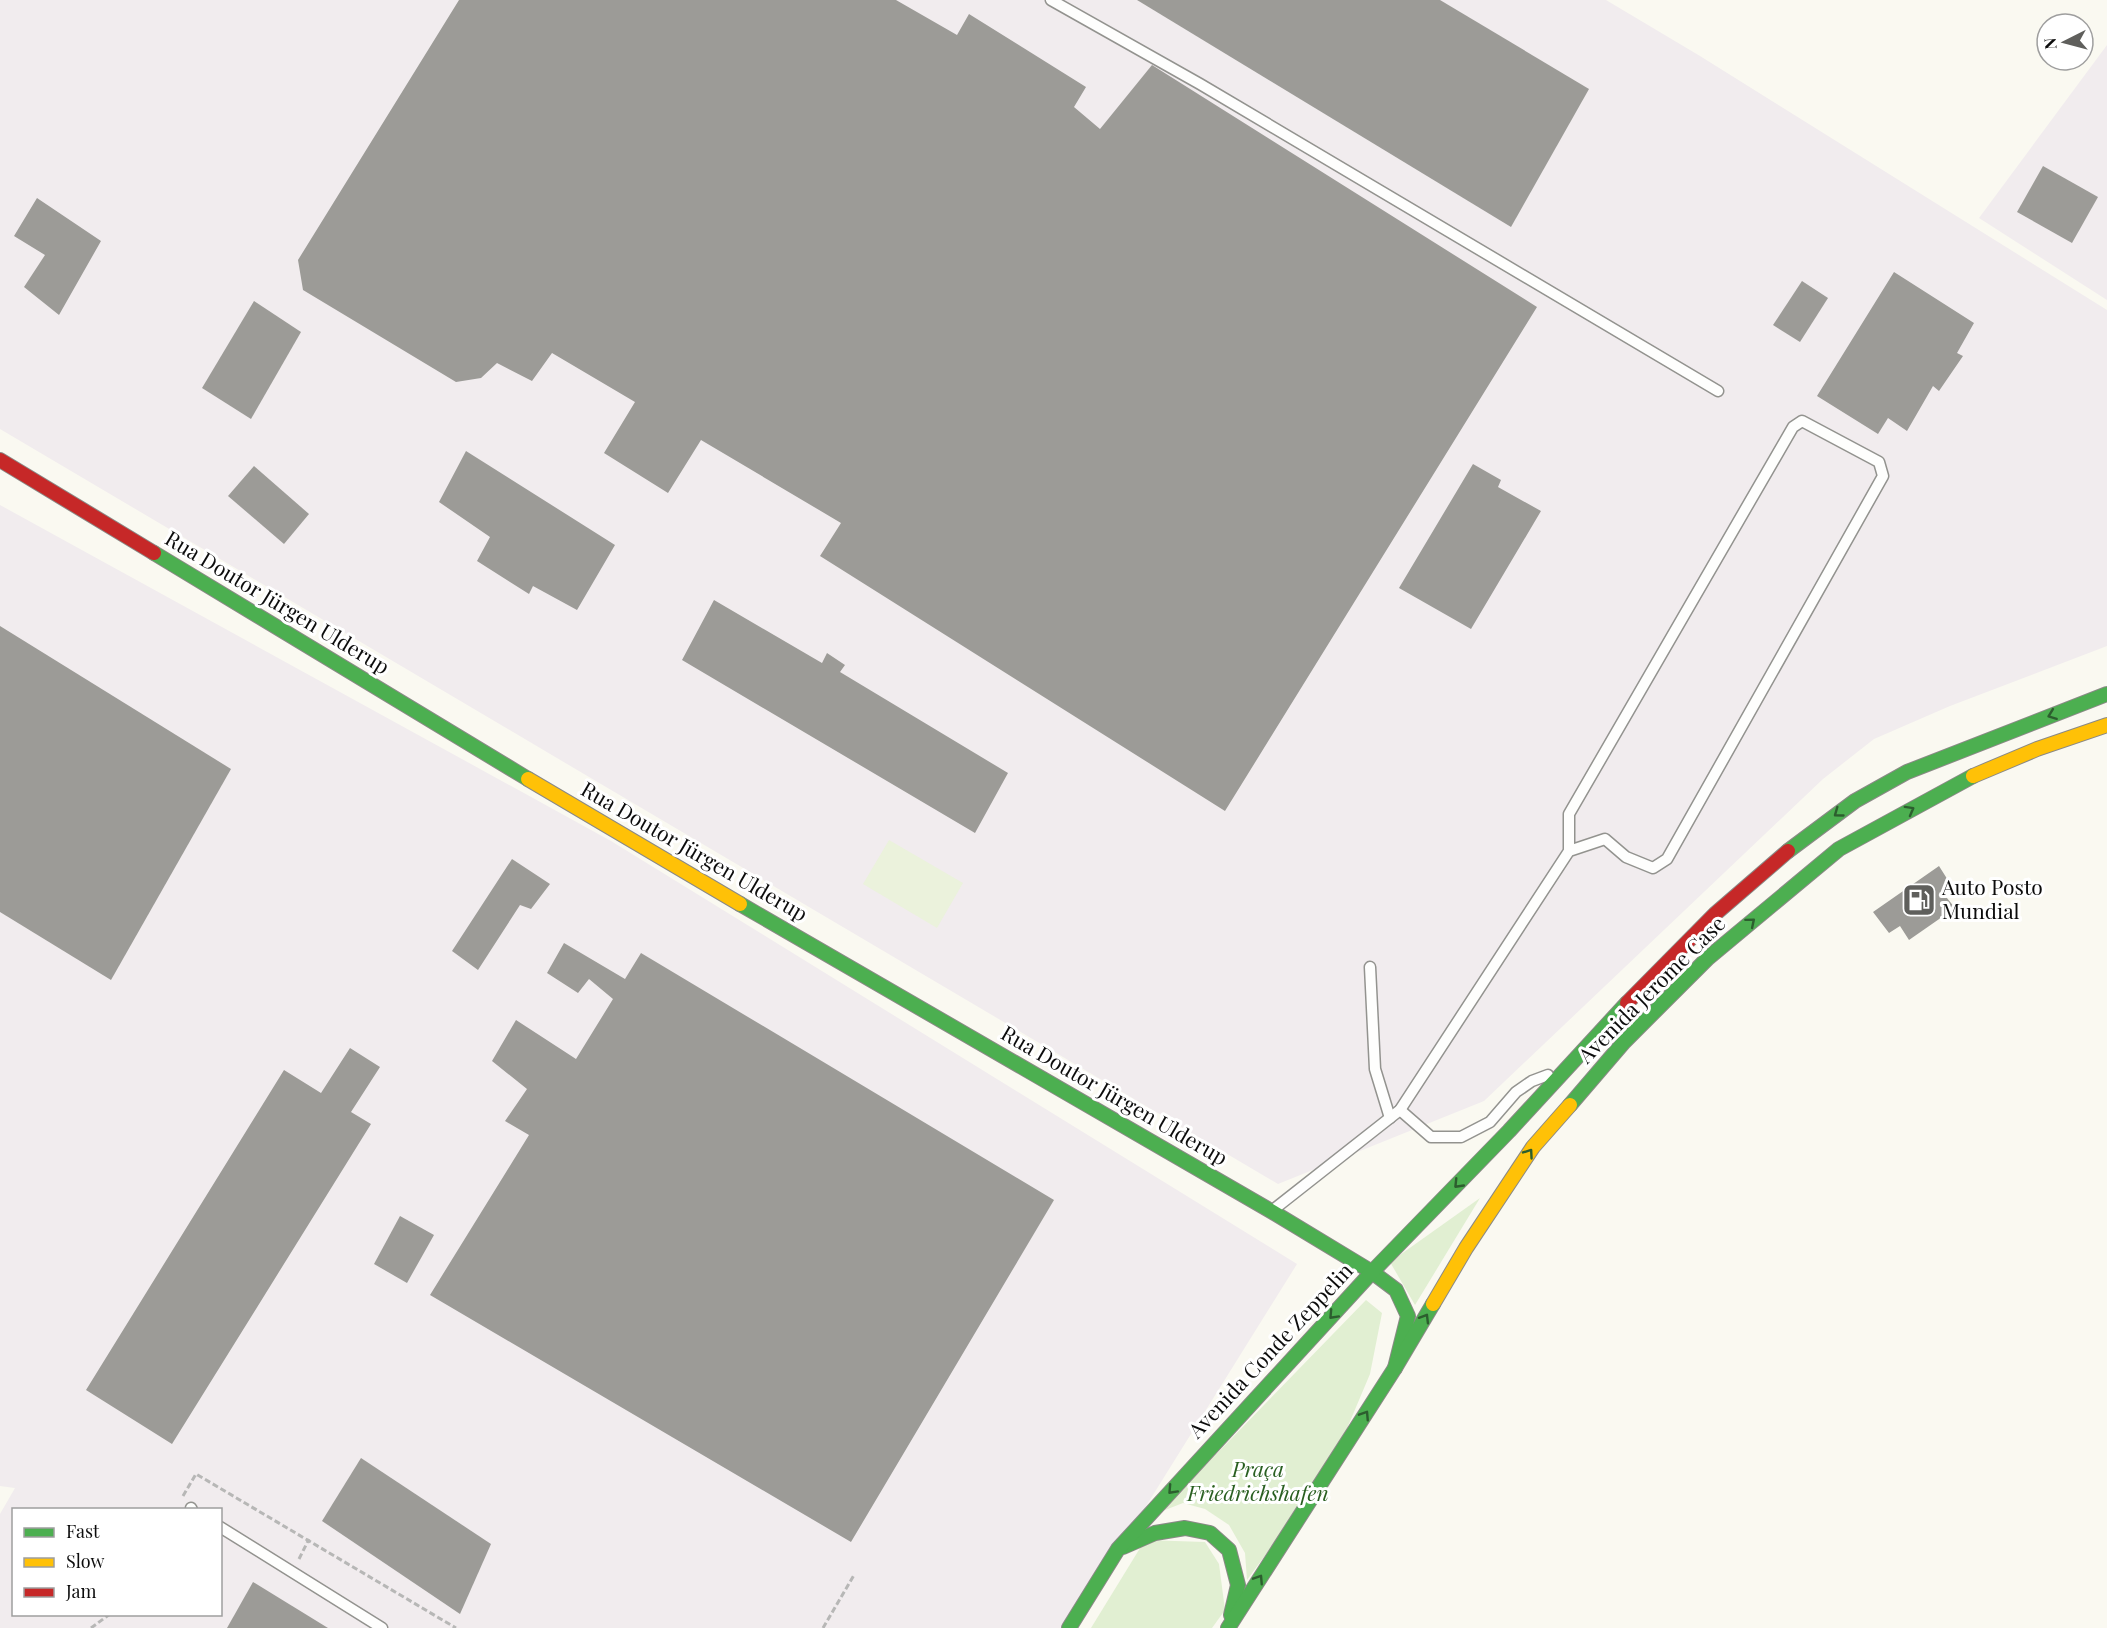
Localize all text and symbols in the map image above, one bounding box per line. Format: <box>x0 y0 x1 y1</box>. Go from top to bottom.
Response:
north arrow <box>2035 12 2095 72</box>
text: N <box>2038 36 2061 50</box>
street label: Rua Doutor Jürgen Ulderup <box>161 523 395 679</box>
one-way arrow <box>2048 708 2059 720</box>
street label: Rua Doutor Jürgen Ulderup <box>577 774 813 927</box>
one-way arrow <box>1833 806 1844 817</box>
one-way arrow <box>1904 806 1914 817</box>
place label: Auto Posto Mundial <box>1941 872 2043 924</box>
fuel station icon: Auto Posto Mundial <box>1901 882 1937 918</box>
street label: Avenida Jerome Case <box>1570 909 1730 1069</box>
one-way arrow <box>1744 918 1755 929</box>
street label: Rua Doutor Jürgen Ulderup <box>997 1018 1233 1171</box>
one-way arrow <box>1522 1149 1533 1160</box>
one-way arrow <box>1455 1176 1466 1187</box>
street label: Avenida Conde Zeppelin <box>1180 1256 1358 1444</box>
one-way arrow <box>1329 1308 1340 1319</box>
one-way arrow <box>1417 1314 1429 1324</box>
one-way arrow <box>1357 1410 1368 1421</box>
park label: Praça Friedrichshafen <box>1186 1454 1329 1506</box>
one-way arrow <box>1169 1482 1180 1493</box>
legend <box>12 1508 222 1616</box>
text: Fast <box>66 1519 100 1543</box>
text: Slow <box>66 1549 104 1573</box>
one-way arrow <box>1252 1575 1264 1585</box>
text: Jam <box>65 1579 96 1603</box>

